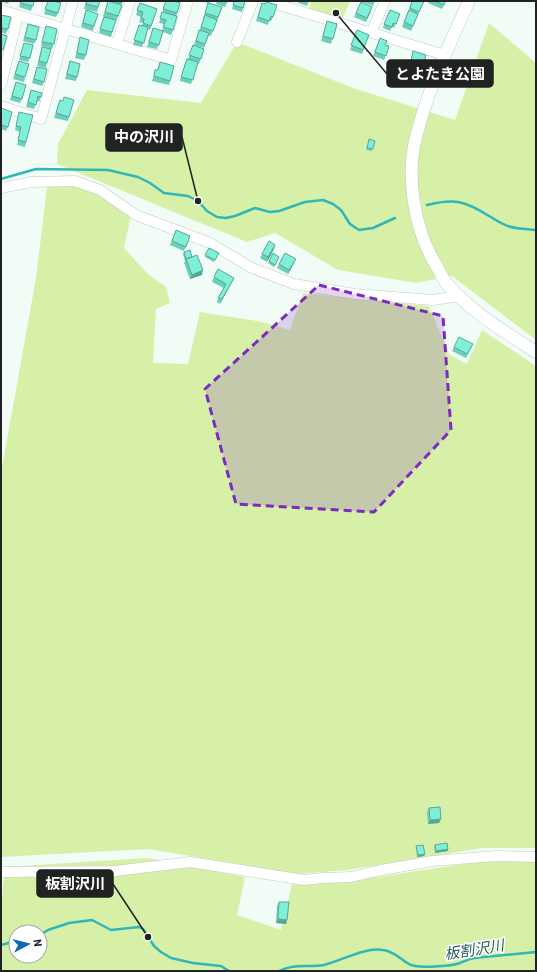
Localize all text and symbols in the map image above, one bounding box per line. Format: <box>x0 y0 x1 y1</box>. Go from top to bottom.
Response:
callout: とよたき公園 <box>387 60 493 87</box>
text: とよたき公園 <box>395 64 485 82</box>
callout: 中の沢川 <box>106 124 182 151</box>
text: 中の沢川 <box>114 127 174 145</box>
callout: 板割沢川 <box>37 870 113 897</box>
text: 板割沢川 <box>45 874 105 892</box>
north arrow <box>8 924 48 964</box>
water label: 板割沢川 <box>443 935 507 963</box>
text: N <box>32 938 45 947</box>

